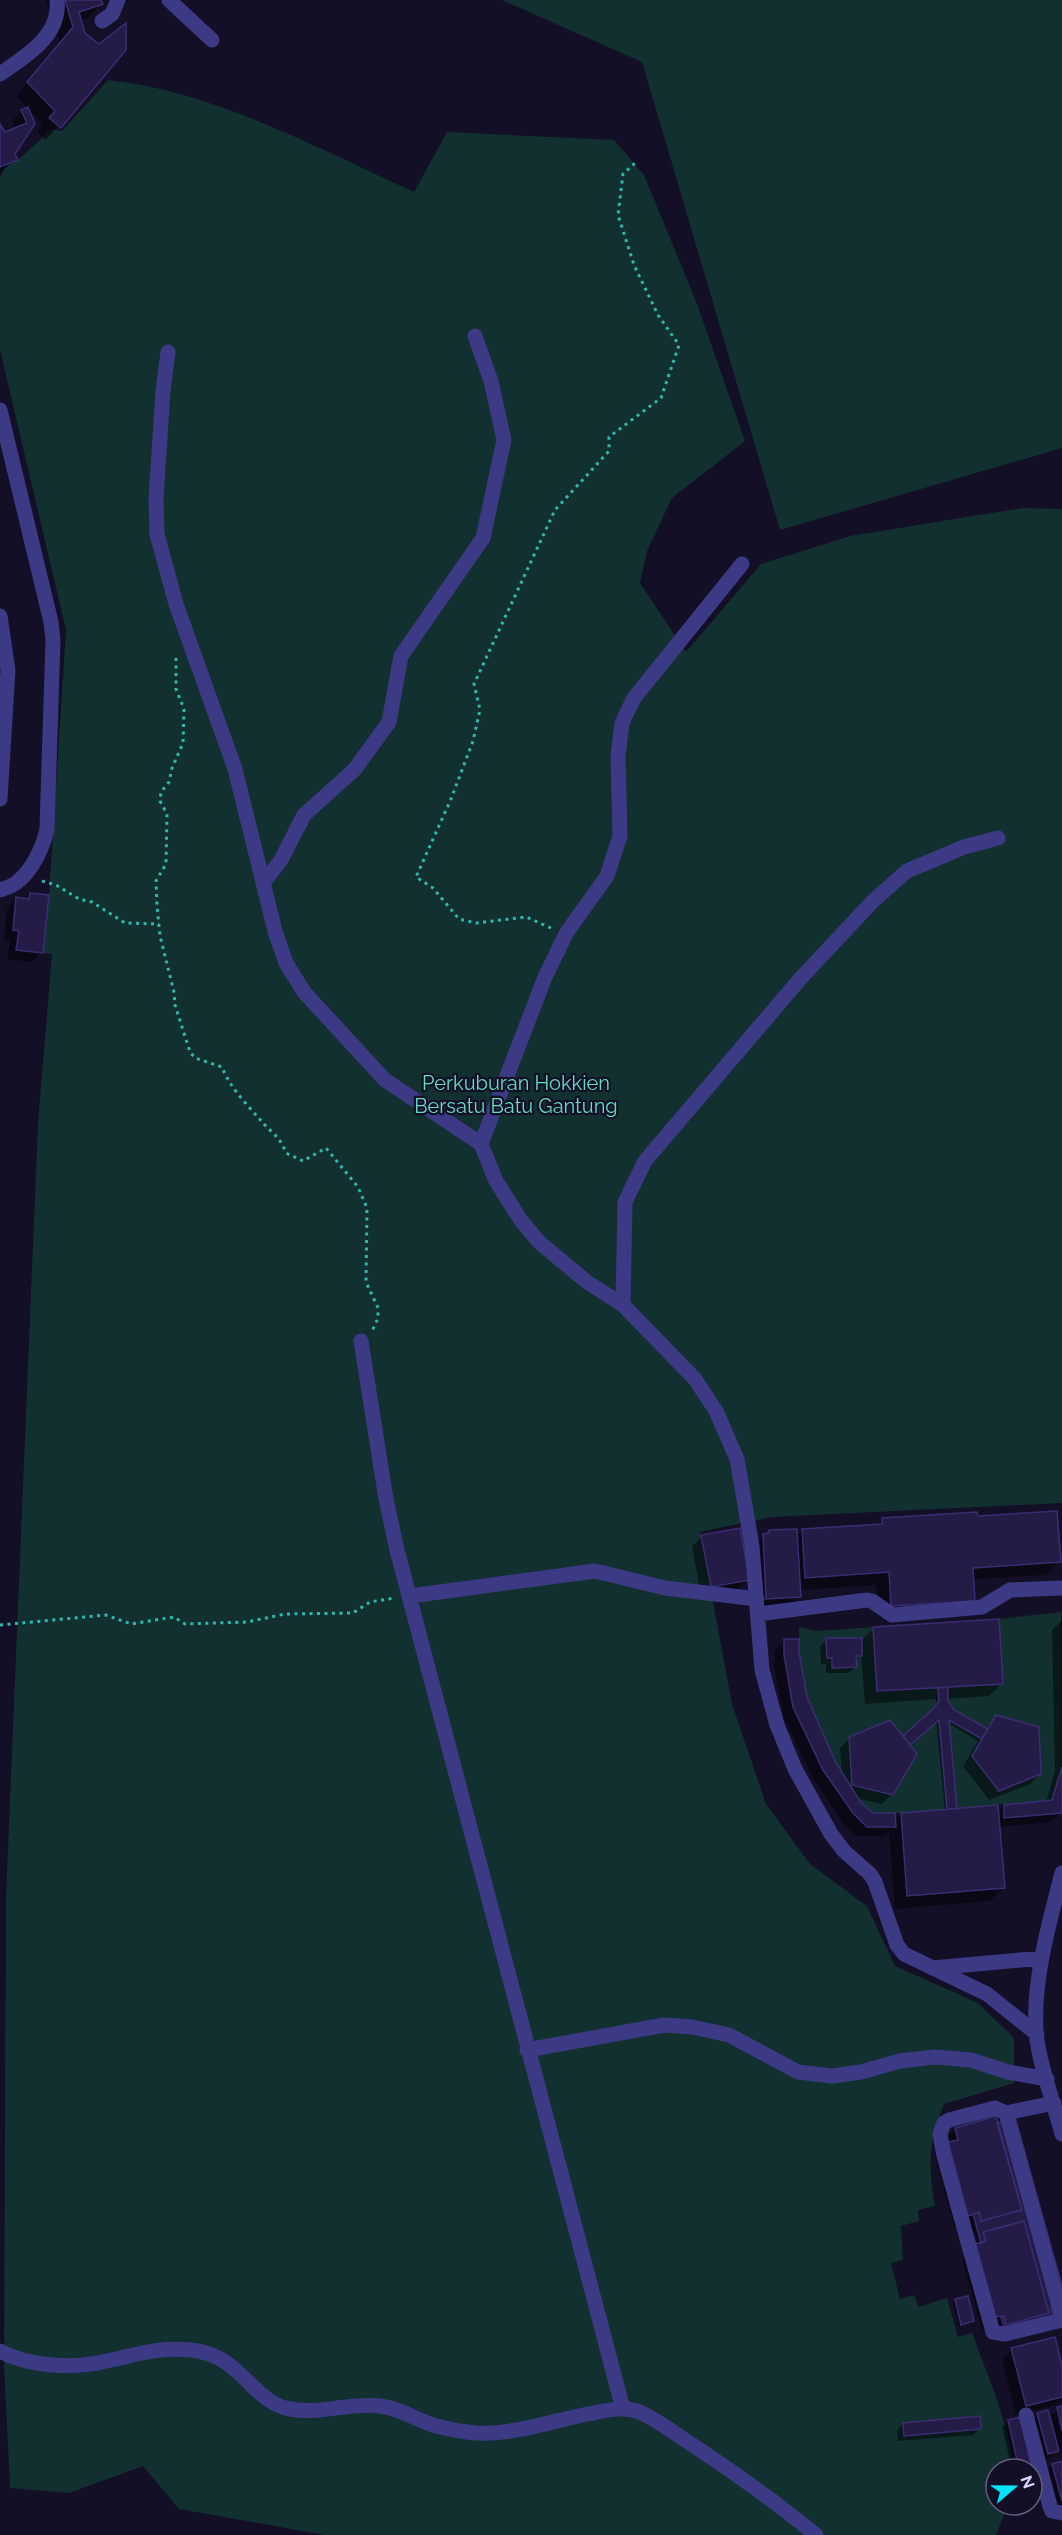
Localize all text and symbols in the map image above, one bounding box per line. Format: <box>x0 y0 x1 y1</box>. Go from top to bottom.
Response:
park label: Perkuburan Hokkien Bersatu Batu Gantung <box>414 1071 618 1118</box>
north arrow <box>984 2457 1044 2517</box>
text: N <box>1017 2473 1039 2491</box>

